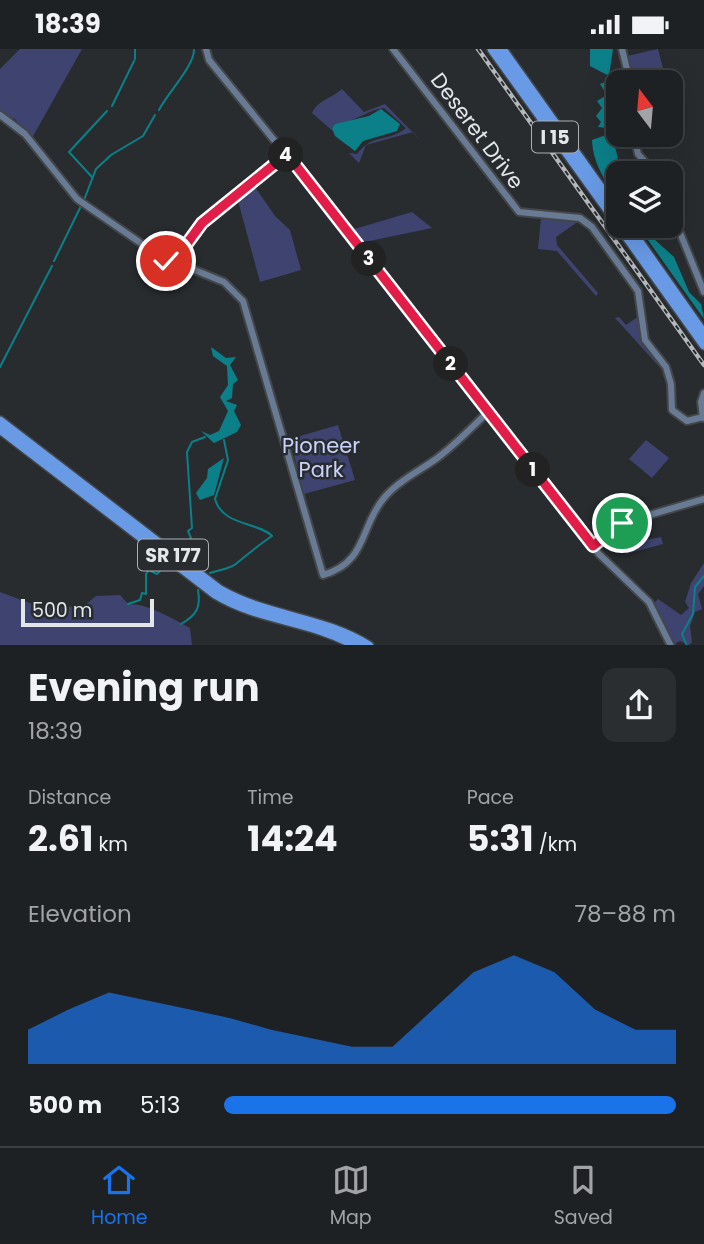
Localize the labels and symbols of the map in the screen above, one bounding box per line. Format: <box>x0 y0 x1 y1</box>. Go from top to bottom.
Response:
street label: Deseret Drive <box>424 67 531 195</box>
north arrow <box>606 70 682 147</box>
road number: I 15 <box>532 121 578 153</box>
pin: 4 <box>268 137 304 173</box>
pin <box>136 231 196 291</box>
pin: 3 <box>352 241 386 277</box>
pin: 2 <box>434 347 468 381</box>
park label: Pioneer Park <box>282 431 360 484</box>
pin: 1 <box>516 453 550 487</box>
pin <box>592 493 652 553</box>
road number: SR 177 <box>138 540 208 571</box>
scale bar <box>21 597 154 628</box>

